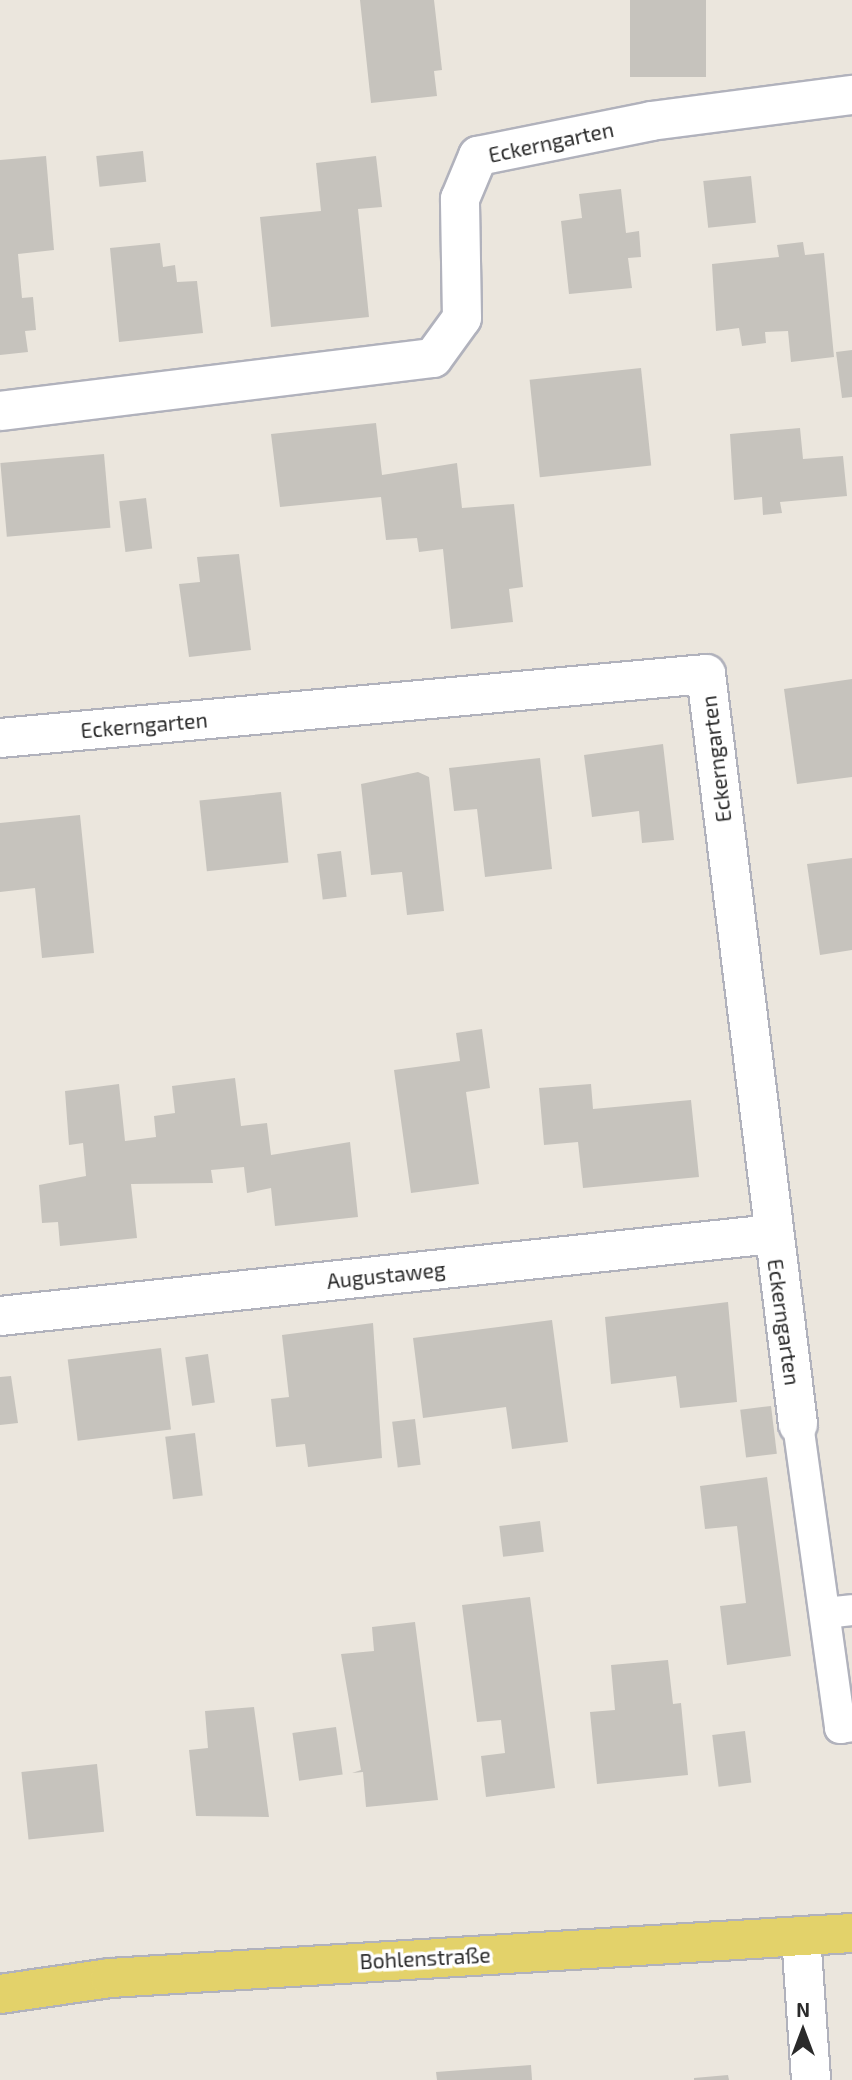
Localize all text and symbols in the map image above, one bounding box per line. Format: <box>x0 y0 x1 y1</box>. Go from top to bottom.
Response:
street label: Eckerngarten <box>486 116 616 168</box>
street label: Eckerngarten <box>696 694 736 824</box>
street label: Eckerngarten <box>79 707 209 743</box>
street label: Augustaweg <box>325 1256 447 1294</box>
street label: Eckerngarten <box>763 1257 805 1387</box>
street label: Bohlenstraße <box>359 1942 491 1974</box>
north arrow <box>768 1996 838 2066</box>
text: N <box>796 1998 810 2021</box>

